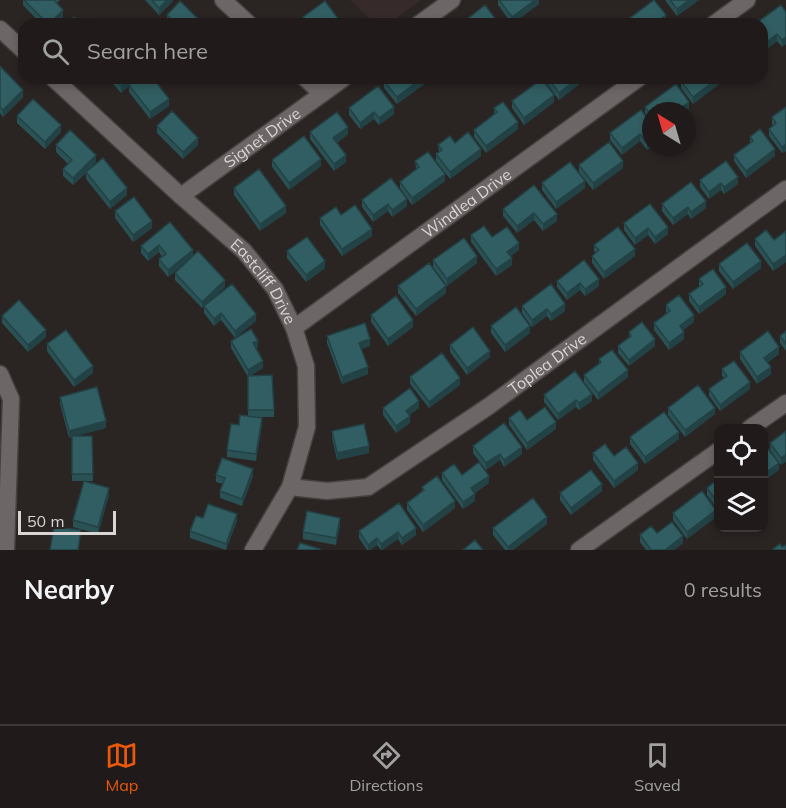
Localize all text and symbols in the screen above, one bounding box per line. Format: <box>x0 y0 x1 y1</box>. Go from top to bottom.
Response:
search box <box>18 18 768 84</box>
icon: search <box>39 35 72 68</box>
text: Search here <box>87 37 208 65</box>
north arrow <box>642 102 696 156</box>
street label: Signet Drive <box>220 103 304 172</box>
street label: Windlea Drive <box>418 164 515 242</box>
street label: Eastcliff Drive <box>227 234 301 327</box>
street label: Toplea Drive <box>504 328 590 399</box>
map controls <box>714 424 768 532</box>
button: locate <box>714 424 768 478</box>
button: layers <box>714 478 768 532</box>
scale bar <box>18 508 116 536</box>
text: 50 m <box>27 511 64 531</box>
text: Nearby <box>24 573 114 606</box>
text: 0 results <box>684 577 762 602</box>
tab: Map <box>105 739 138 795</box>
tab: Directions <box>349 739 423 795</box>
tab: Saved <box>634 739 681 795</box>

